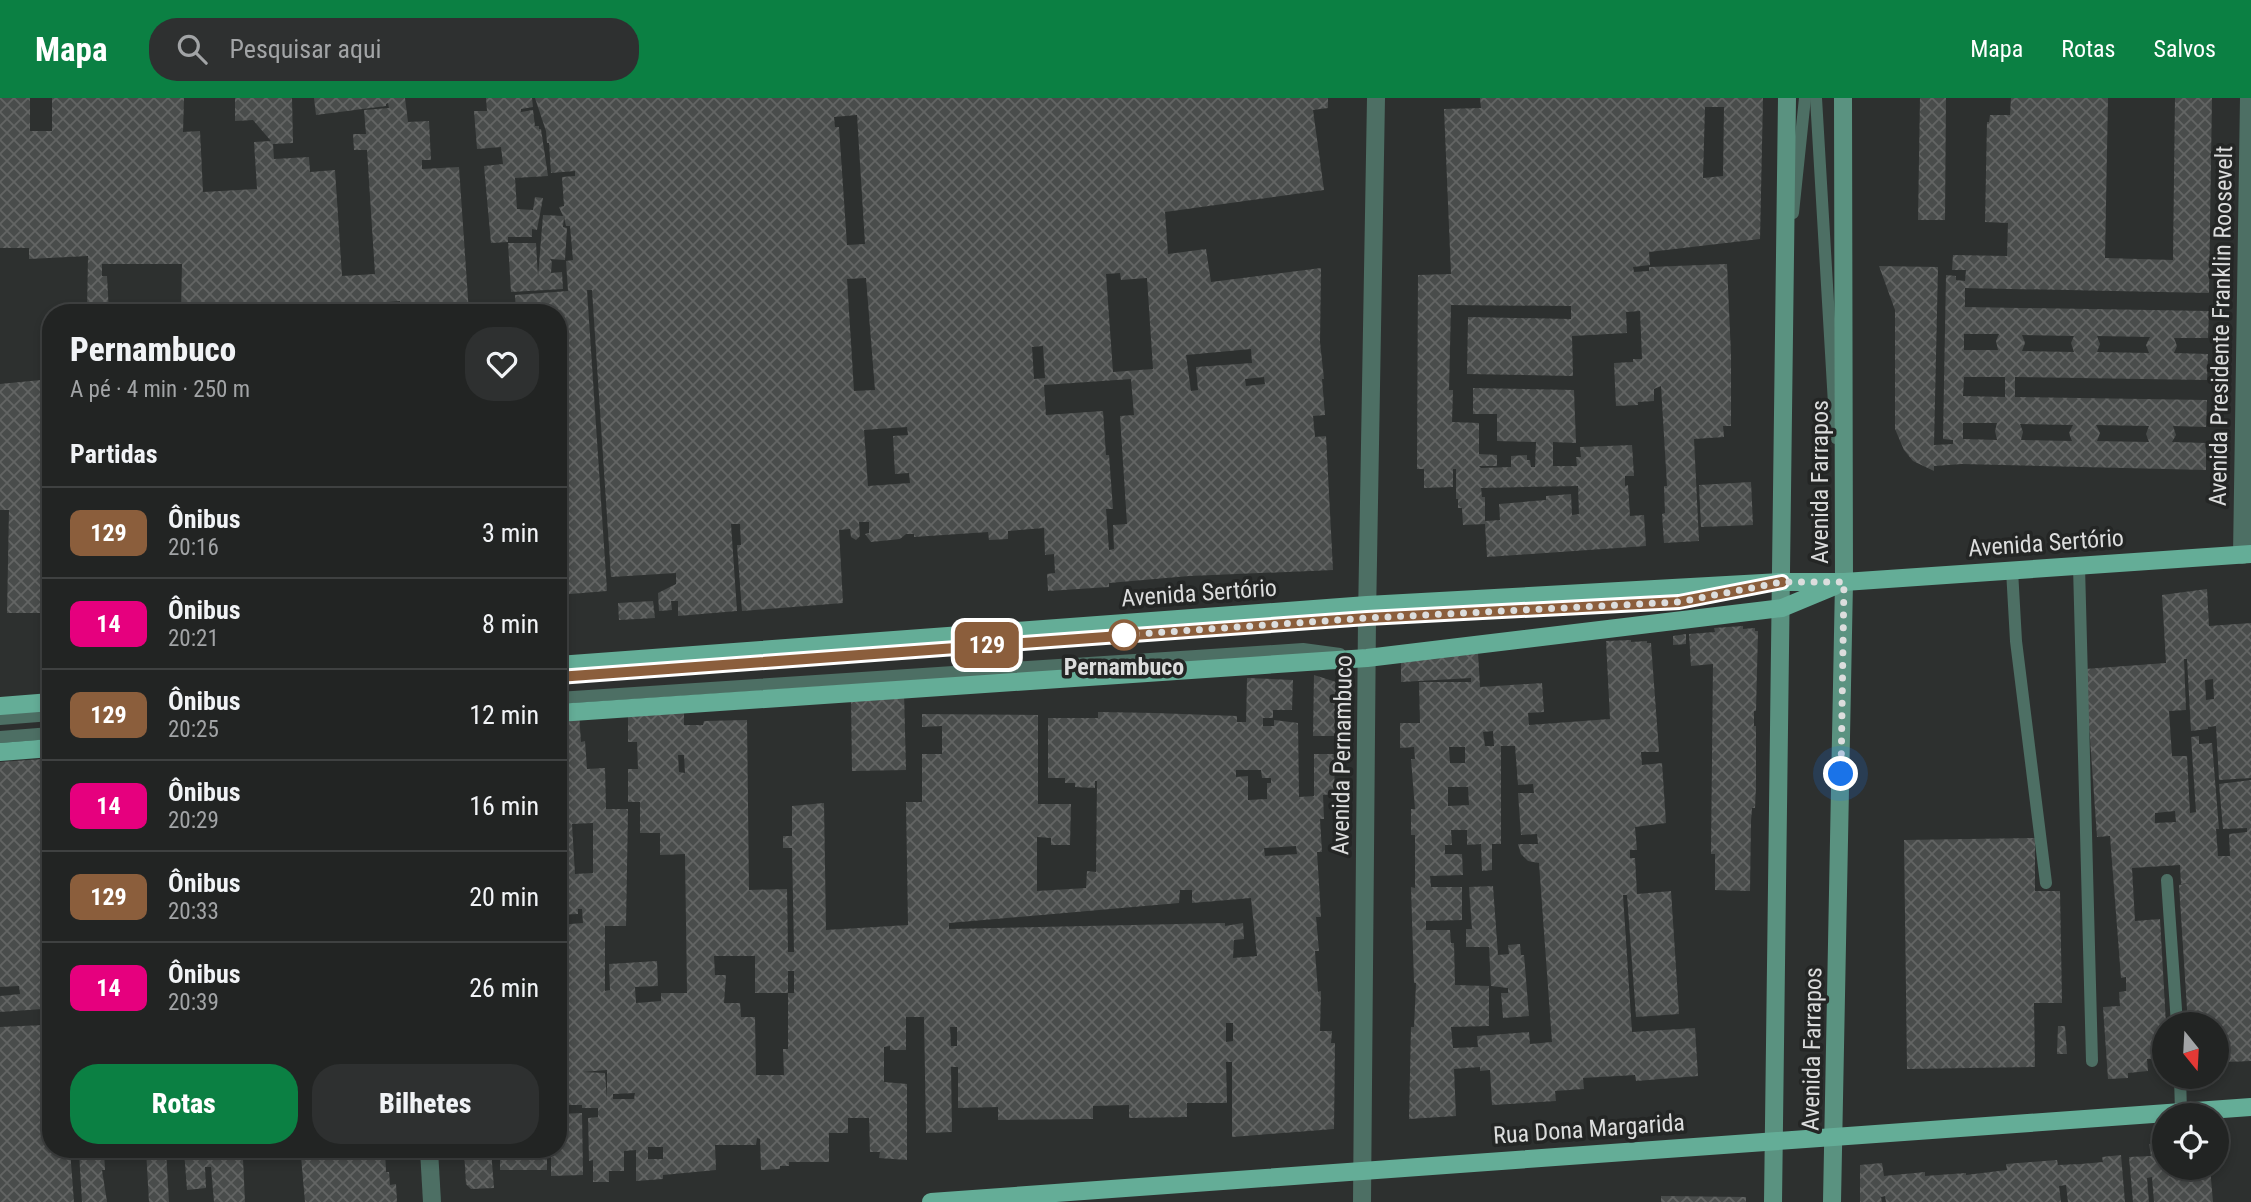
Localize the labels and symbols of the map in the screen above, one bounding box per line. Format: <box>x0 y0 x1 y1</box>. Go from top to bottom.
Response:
street label: Avenida Presidente Franklin Roosevelt <box>2204 146 2238 506</box>
street label: Avenida Farrapos <box>1806 400 1834 564</box>
street label: Avenida Sertório <box>1967 524 2125 562</box>
street label: Avenida Sertório <box>1120 574 1278 612</box>
marker: Pernambuco <box>1109 620 1139 650</box>
line badge: 129 <box>947 622 1027 668</box>
place label: Pernambuco <box>1064 653 1184 681</box>
street label: Avenida Pernambuco <box>1326 655 1358 855</box>
your location <box>1823 756 1858 791</box>
street label: Avenida Farrapos <box>1797 967 1827 1131</box>
north arrow <box>2152 1012 2230 1088</box>
street label: Rua Dona Margarida <box>1492 1108 1686 1150</box>

